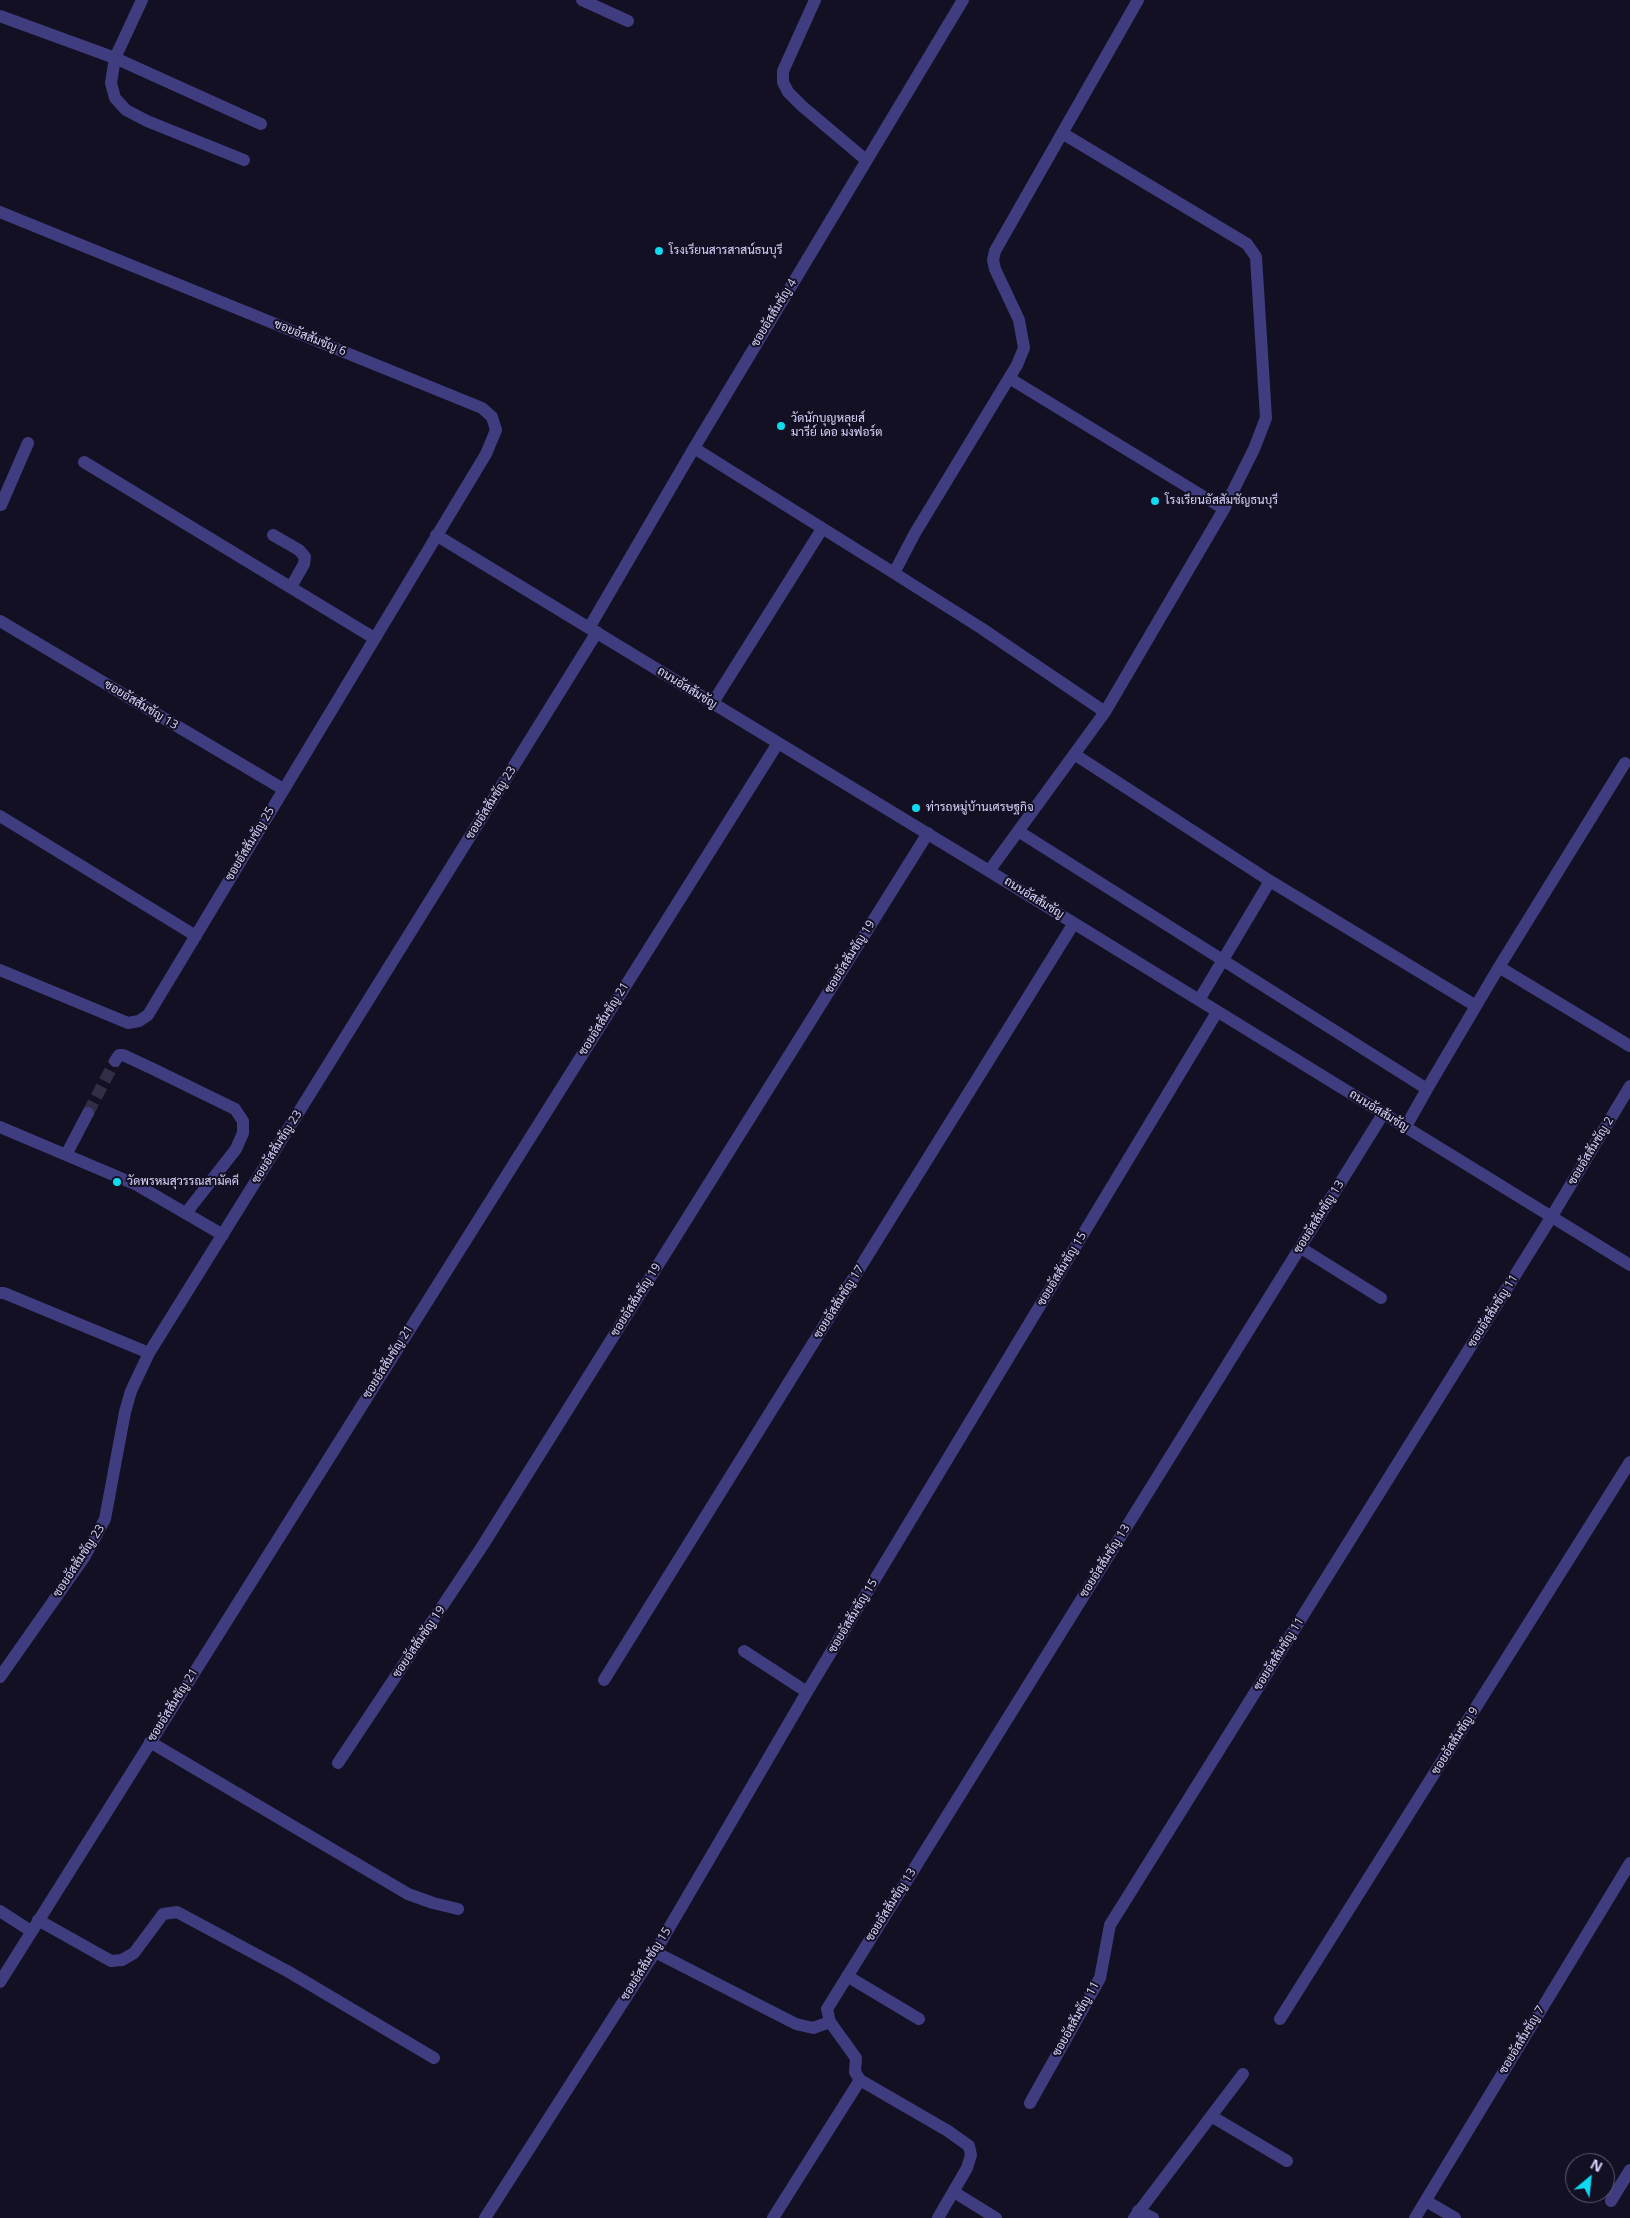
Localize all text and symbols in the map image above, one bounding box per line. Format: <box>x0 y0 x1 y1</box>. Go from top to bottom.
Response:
place label: โรงเรียนสารสาสน์ธนบุรี <box>669 244 783 258</box>
marker: โรงเรียนสารสาสน์ธนบุรี <box>653 245 665 257</box>
street label: ซอยอัสสัมชัญ 4 <box>748 276 800 350</box>
street label: ซอยอัสสัมชัญ 6 <box>272 317 348 359</box>
place label: วัดนักบุญหลุยส์ มารีย์ เดอ มงฟอร์ต <box>791 412 883 440</box>
marker: วัดนักบุญหลุยส์ มารีย์ เดอ มงฟอร์ต <box>775 420 787 432</box>
place label: โรงเรียนอัสสัมชัญธนบุรี <box>1165 494 1278 508</box>
marker: โรงเรียนอัสสัมชัญธนบุรี <box>1149 495 1161 507</box>
street label: ถนนอัสสัมชัญ <box>654 664 720 712</box>
street label: ซอยอัสสัมชัญ 13 <box>101 677 181 733</box>
street label: ซอยอัสสัมชัญ 23 <box>463 764 519 842</box>
place label: ท่ารถหมู่บ้านเศรษฐกิจ <box>926 801 1034 815</box>
marker: ท่ารถหมู่บ้านเศรษฐกิจ <box>910 802 922 814</box>
street label: ซอยอัสสัมชัญ 25 <box>222 804 278 884</box>
street label: ถนนอัสสัมชัญ <box>1001 874 1067 922</box>
street label: ซอยอัสสัมชัญ 19 <box>822 918 878 996</box>
street label: ซอยอัสสัมชัญ 21 <box>576 980 632 1058</box>
street label: ถนนอัสสัมชัญ <box>1346 1087 1412 1135</box>
street label: ซอยอัสสัมชัญ 23 <box>249 1108 305 1186</box>
street label: ซอยอัสสัมชัญ 2 <box>1565 1114 1617 1188</box>
place label: วัดพรหมสุวรรณสามัคคี <box>127 1175 239 1189</box>
marker: วัดพรหมสุวรรณสามัคคี <box>111 1176 123 1188</box>
street label: ซอยอัสสัมชัญ 13 <box>1291 1178 1347 1256</box>
street label: ซอยอัสสัมชัญ 15 <box>1034 1229 1090 1309</box>
street label: ซอยอัสสัมชัญ 19 <box>608 1261 664 1339</box>
street label: ซอยอัสสัมชัญ 17 <box>811 1263 867 1341</box>
street label: ซอยอัสสัมชัญ 11 <box>1465 1272 1521 1350</box>
street label: ซอยอัสสัมชัญ 21 <box>360 1323 416 1401</box>
street label: ซอยอัสสัมชัญ 23 <box>50 1522 108 1600</box>
street label: ซอยอัสสัมชัญ 13 <box>1077 1522 1133 1600</box>
street label: ซอยอัสสัมชัญ 15 <box>825 1576 881 1656</box>
street label: ซอยอัสสัมชัญ 19 <box>390 1603 448 1681</box>
street label: ซอยอัสสัมชัญ 11 <box>1251 1615 1307 1693</box>
street label: ซอยอัสสัมชัญ 21 <box>145 1666 201 1744</box>
street label: ซอยอัสสัมชัญ 9 <box>1429 1705 1481 1777</box>
street label: ซอยอัสสัมชัญ 13 <box>863 1866 919 1944</box>
street label: ซอยอัสสัมชัญ 15 <box>618 1925 674 2003</box>
street label: ซอยอัสสัมชัญ 11 <box>1049 1979 1103 2059</box>
street label: ซอยอัสสัมชัญ 7 <box>1496 2003 1548 2077</box>
north arrow <box>1565 2153 1615 2203</box>
text: N <box>1587 2154 1606 2176</box>

